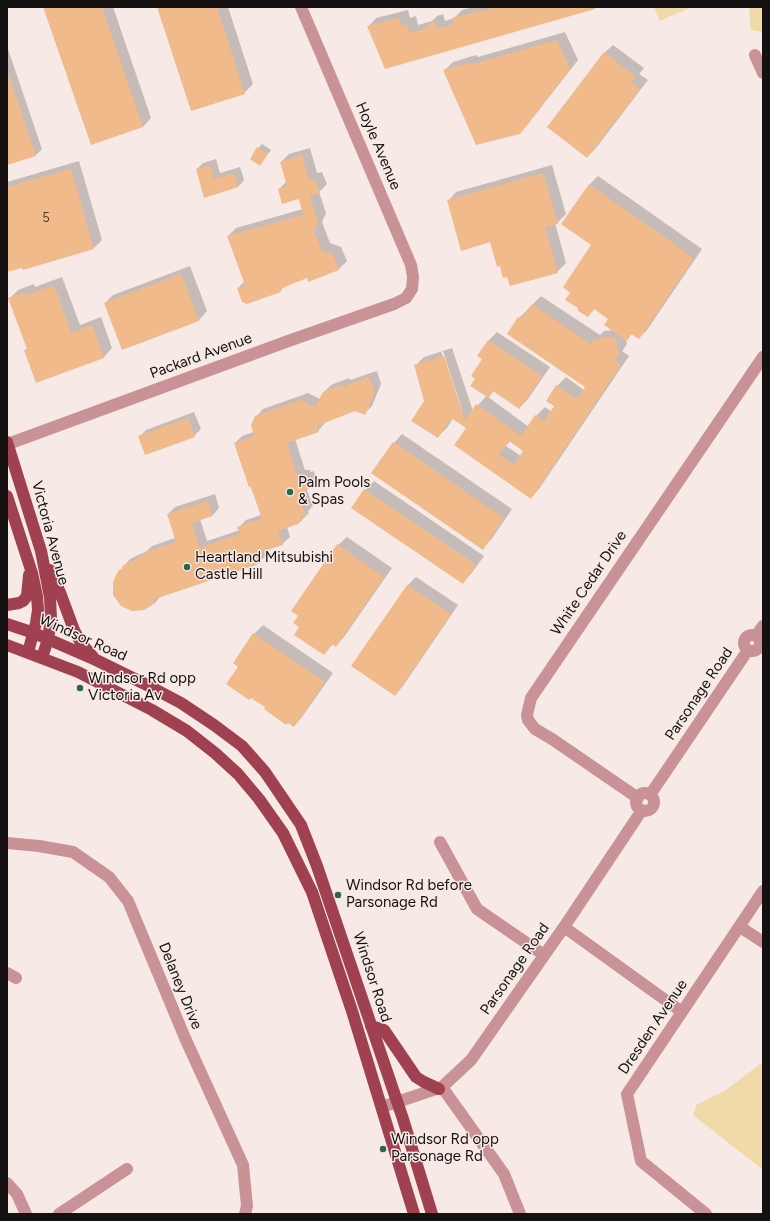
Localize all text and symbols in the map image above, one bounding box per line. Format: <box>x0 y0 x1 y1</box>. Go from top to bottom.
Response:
street label: Hoyle Avenue <box>351 99 405 193</box>
house number: 5 <box>42 210 50 226</box>
street label: Packard Avenue <box>147 329 255 383</box>
place label: Palm Pools & Spas <box>298 474 370 509</box>
street label: Victoria Avenue <box>27 479 73 587</box>
marker: Palm Pools & Spas <box>285 487 295 497</box>
street label: White Cedar Drive <box>547 527 631 639</box>
place label: Heartland Mitsubishi Castle Hill <box>195 549 333 584</box>
marker: Heartland Mitsubishi Castle Hill <box>182 562 192 572</box>
street label: Windsor Road <box>36 611 130 665</box>
street label: Parsonage Road <box>661 644 737 744</box>
place label: Windsor Rd opp Victoria Av <box>88 670 196 705</box>
marker: Windsor Rd opp Victoria Av <box>75 683 85 693</box>
place label: Windsor Rd before Parsonage Rd <box>346 877 472 912</box>
marker: Windsor Rd before Parsonage Rd <box>333 890 343 900</box>
street label: Parsonage Road <box>477 920 553 1018</box>
street label: Windsor Road <box>349 930 395 1024</box>
street label: Delaney Drive <box>154 940 206 1032</box>
street label: Dresden Avenue <box>615 976 691 1078</box>
place label: Windsor Rd opp Parsonage Rd <box>391 1131 499 1166</box>
marker: Windsor Rd opp Parsonage Rd <box>378 1144 388 1154</box>

